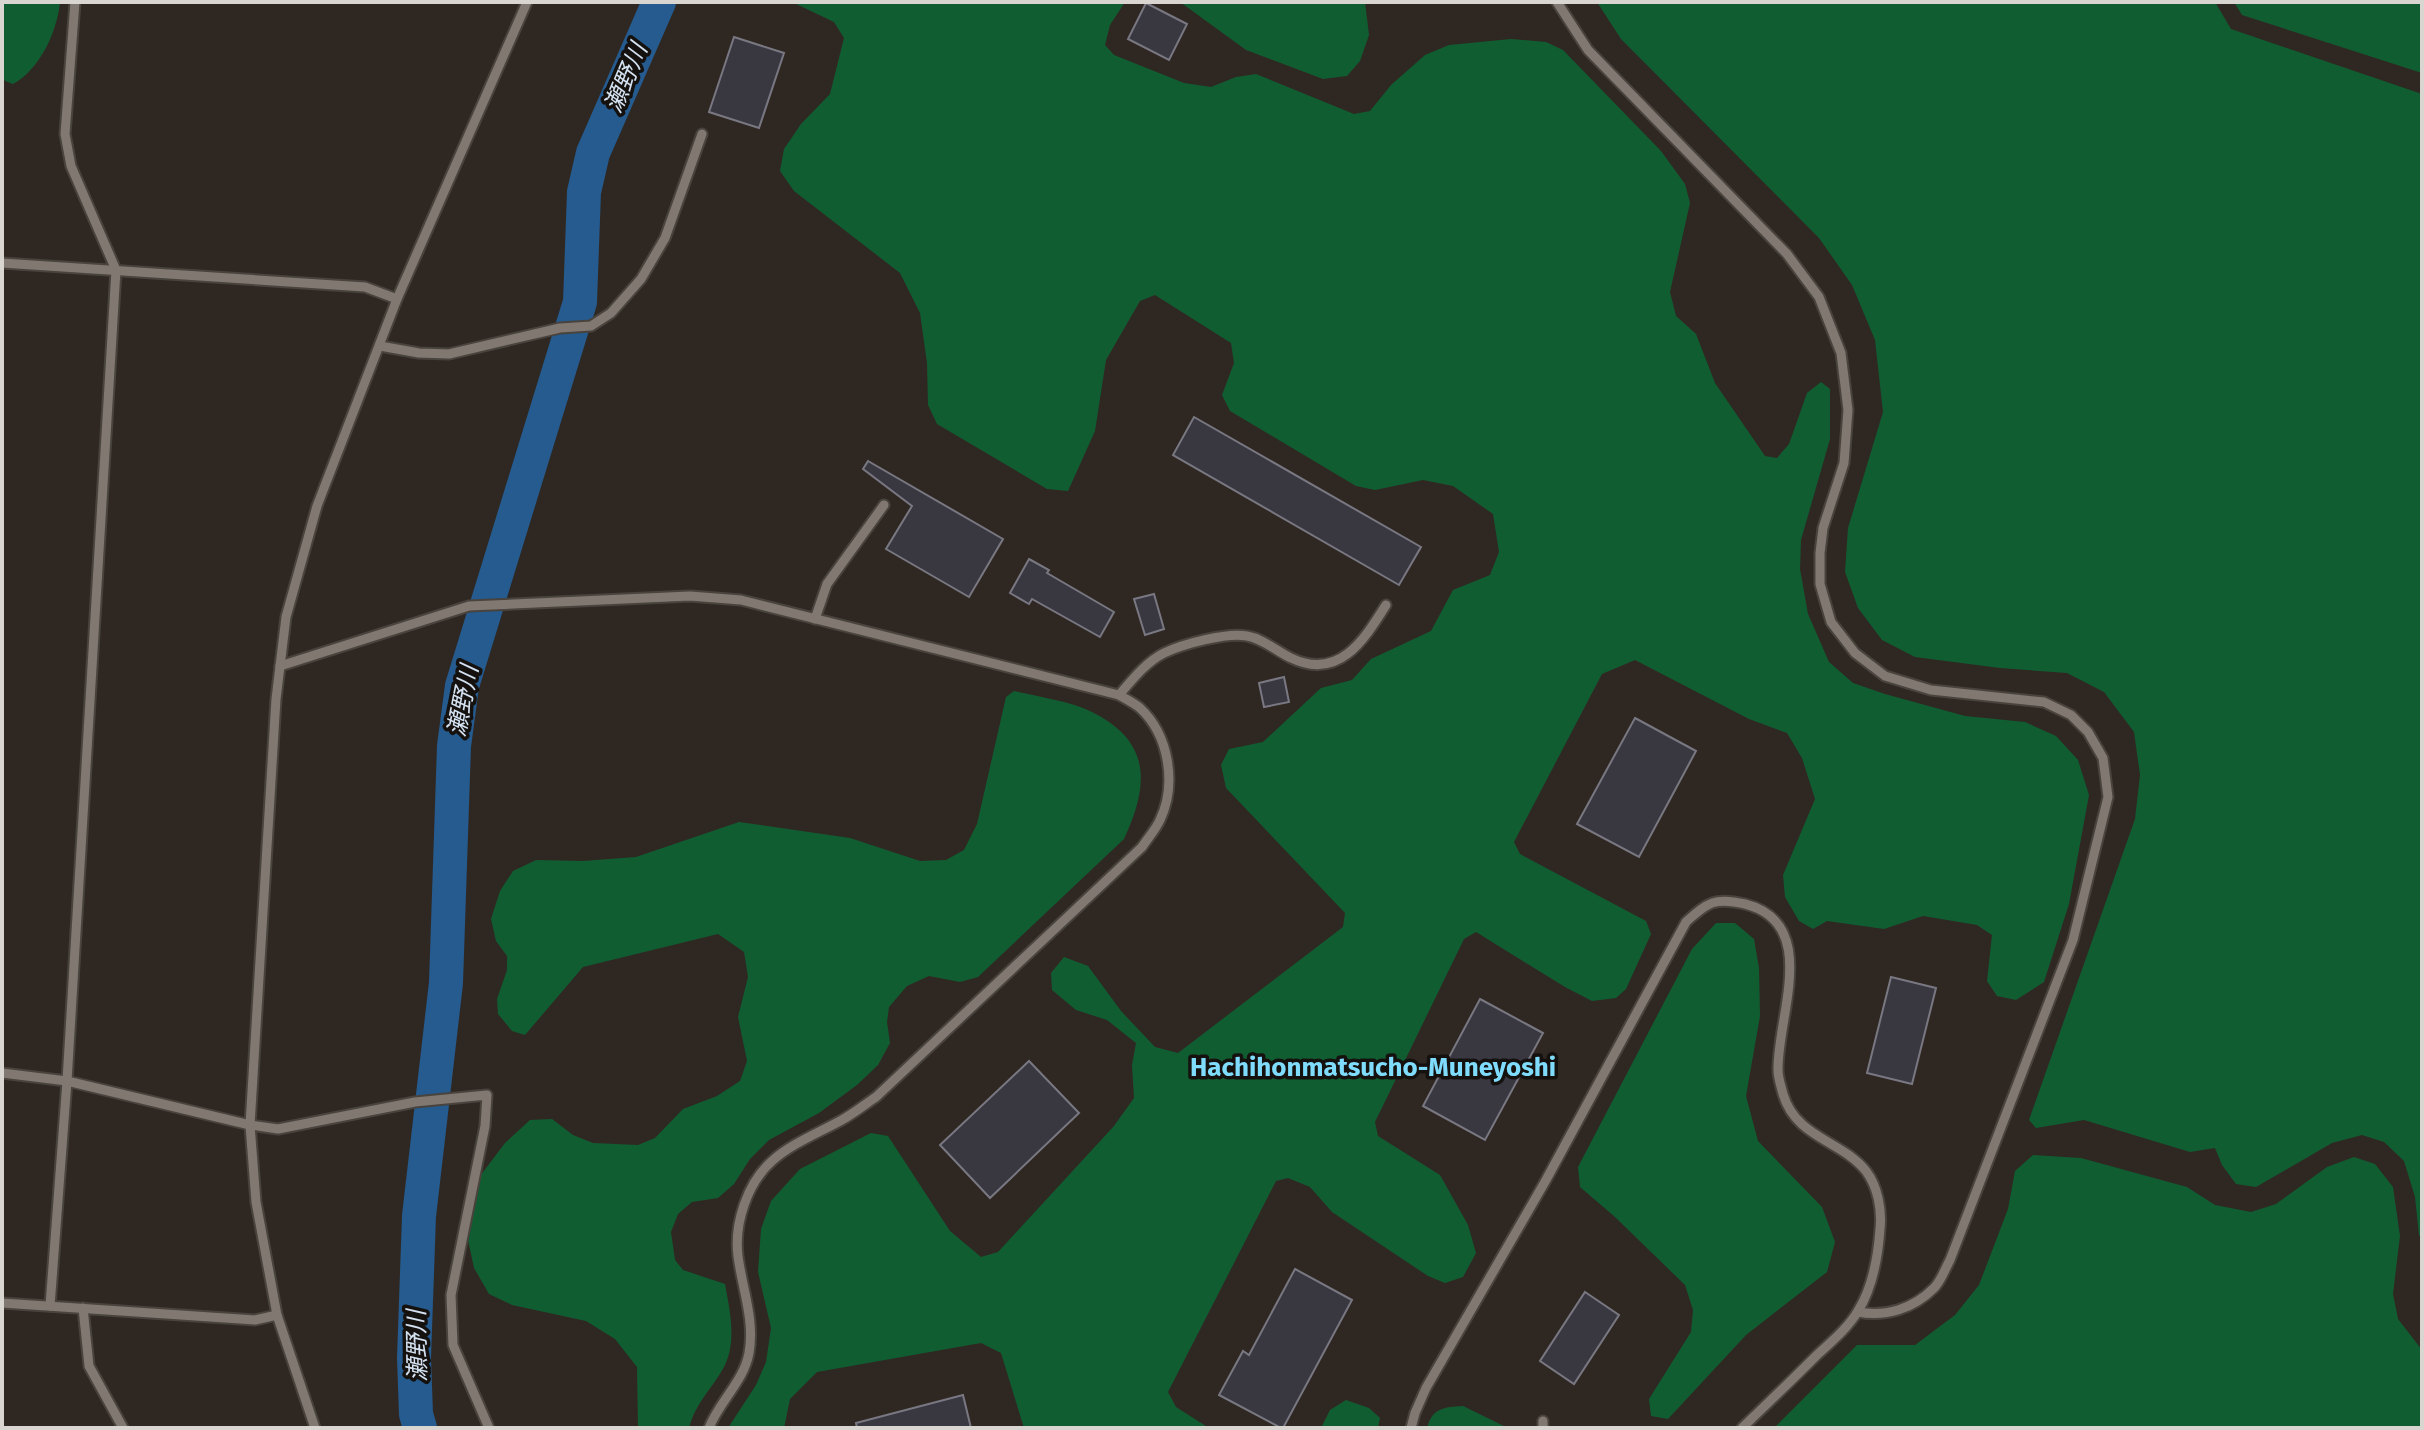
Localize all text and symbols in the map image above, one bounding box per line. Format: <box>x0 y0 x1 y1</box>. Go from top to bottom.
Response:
water label: 瀬野川 <box>599 37 654 117</box>
water label: 瀬野川 <box>442 660 484 739</box>
district label: Hachihonmatsucho-Muneyoshi <box>1190 1052 1556 1083</box>
water label: 瀬野川 <box>402 1307 432 1382</box>

